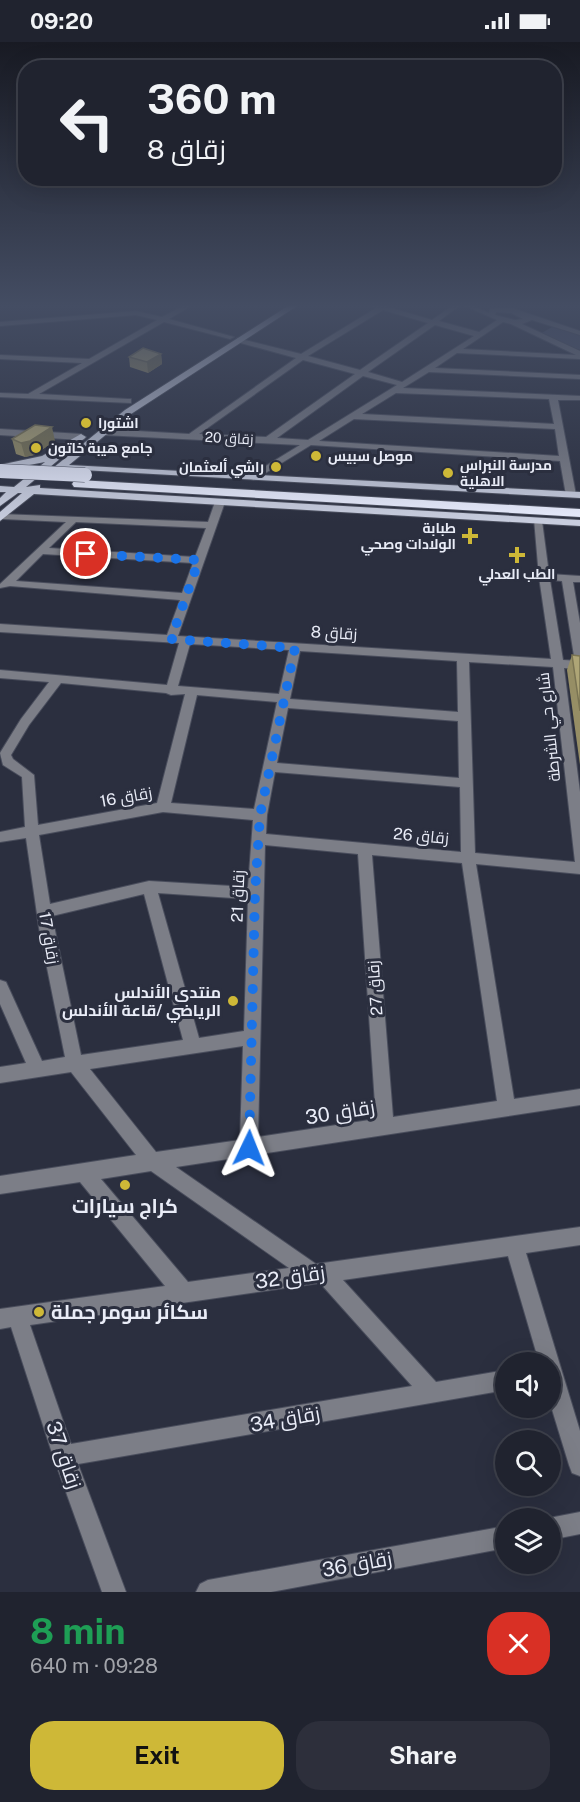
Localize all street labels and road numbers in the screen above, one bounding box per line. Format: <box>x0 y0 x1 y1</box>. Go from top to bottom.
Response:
street label: زقاق 20 <box>204 429 254 448</box>
street label: زقاق 8 <box>310 622 358 645</box>
street label: شارع حي الشرطة <box>534 671 568 783</box>
street label: زقاق 16 <box>98 783 154 812</box>
street label: زقاق 26 <box>392 824 450 849</box>
street label: زقاق 21 <box>228 869 249 923</box>
street label: زقاق 17 <box>34 911 63 966</box>
street label: زقاق 27 <box>364 960 387 1016</box>
street label: زقاق 30 <box>303 1095 377 1130</box>
street label: زقاق 32 <box>254 1260 326 1295</box>
street label: زقاق 34 <box>248 1401 322 1438</box>
street label: زقاق 37 <box>40 1418 87 1492</box>
street label: زقاق 36 <box>320 1546 394 1583</box>

